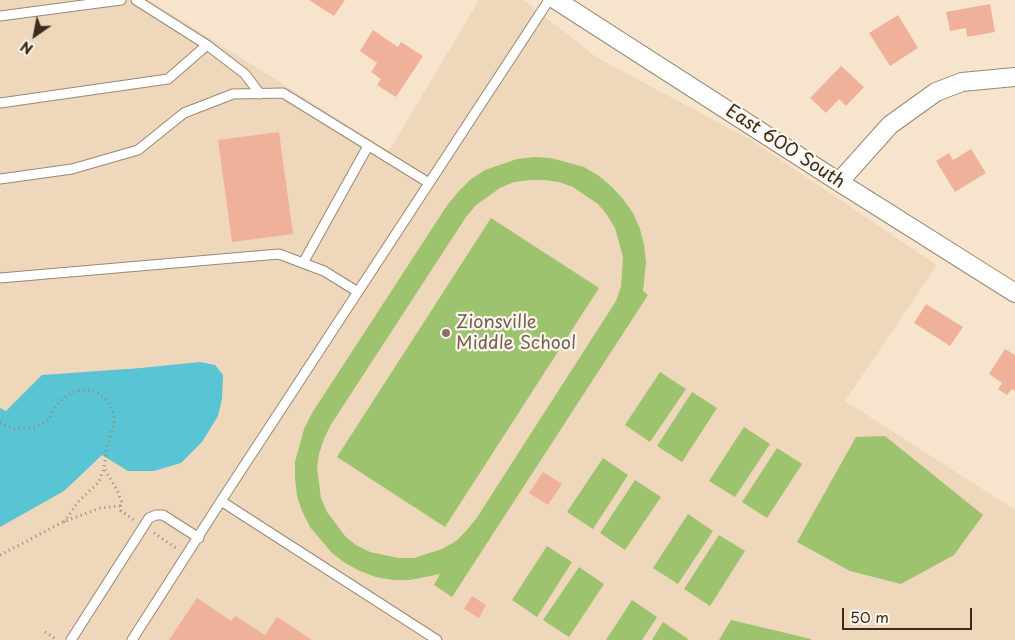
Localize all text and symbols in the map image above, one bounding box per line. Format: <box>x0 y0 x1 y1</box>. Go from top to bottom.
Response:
north arrow <box>10 10 60 60</box>
text: N <box>16 36 37 60</box>
street label: East 600 South <box>721 100 849 194</box>
place label: Zionsville Middle School <box>456 312 576 354</box>
marker: Zionsville Middle School <box>440 327 452 339</box>
scale bar <box>845 598 975 630</box>
text: 50 m <box>850 605 889 628</box>

